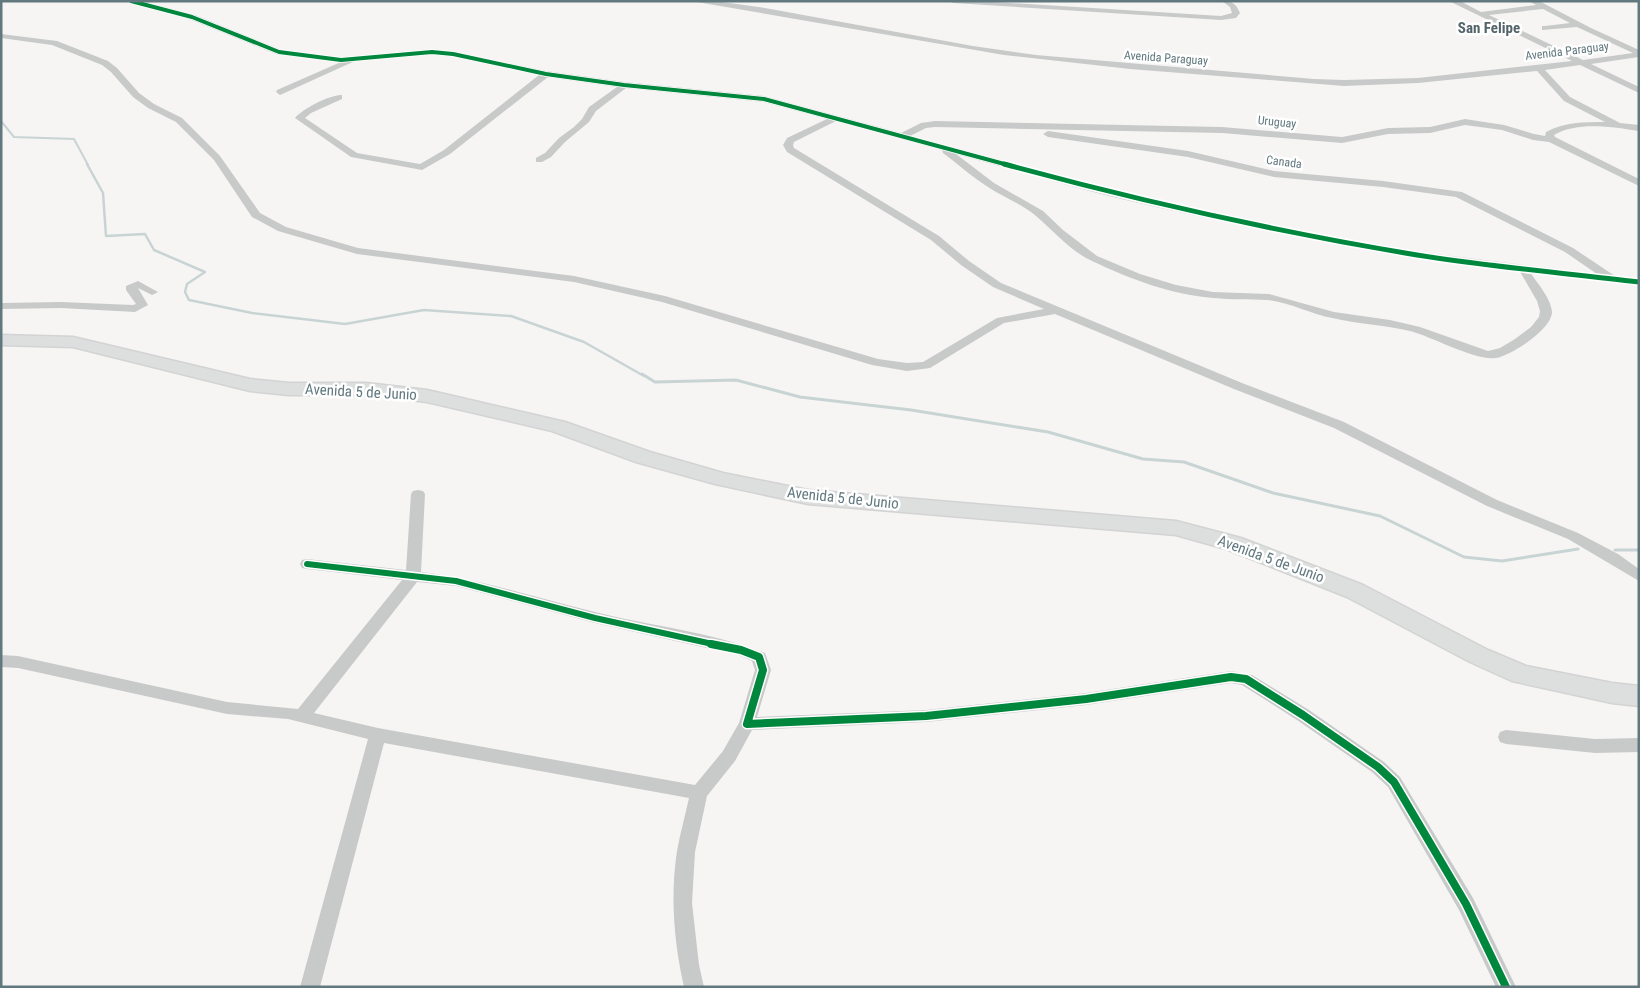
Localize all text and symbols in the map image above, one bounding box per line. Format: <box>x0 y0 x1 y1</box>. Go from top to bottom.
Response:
district label: San Felipe <box>1458 19 1520 37</box>
street label: Avenida Paraguay <box>1524 39 1610 63</box>
street label: Avenida Paraguay <box>1124 48 1208 68</box>
street label: Uruguay <box>1257 113 1297 131</box>
street label: Canada <box>1265 153 1303 171</box>
street label: Avenida 5 de Junio <box>305 380 417 404</box>
street label: Avenida 5 de Junio <box>786 483 900 513</box>
street label: Avenida 5 de Junio <box>1215 531 1327 587</box>

